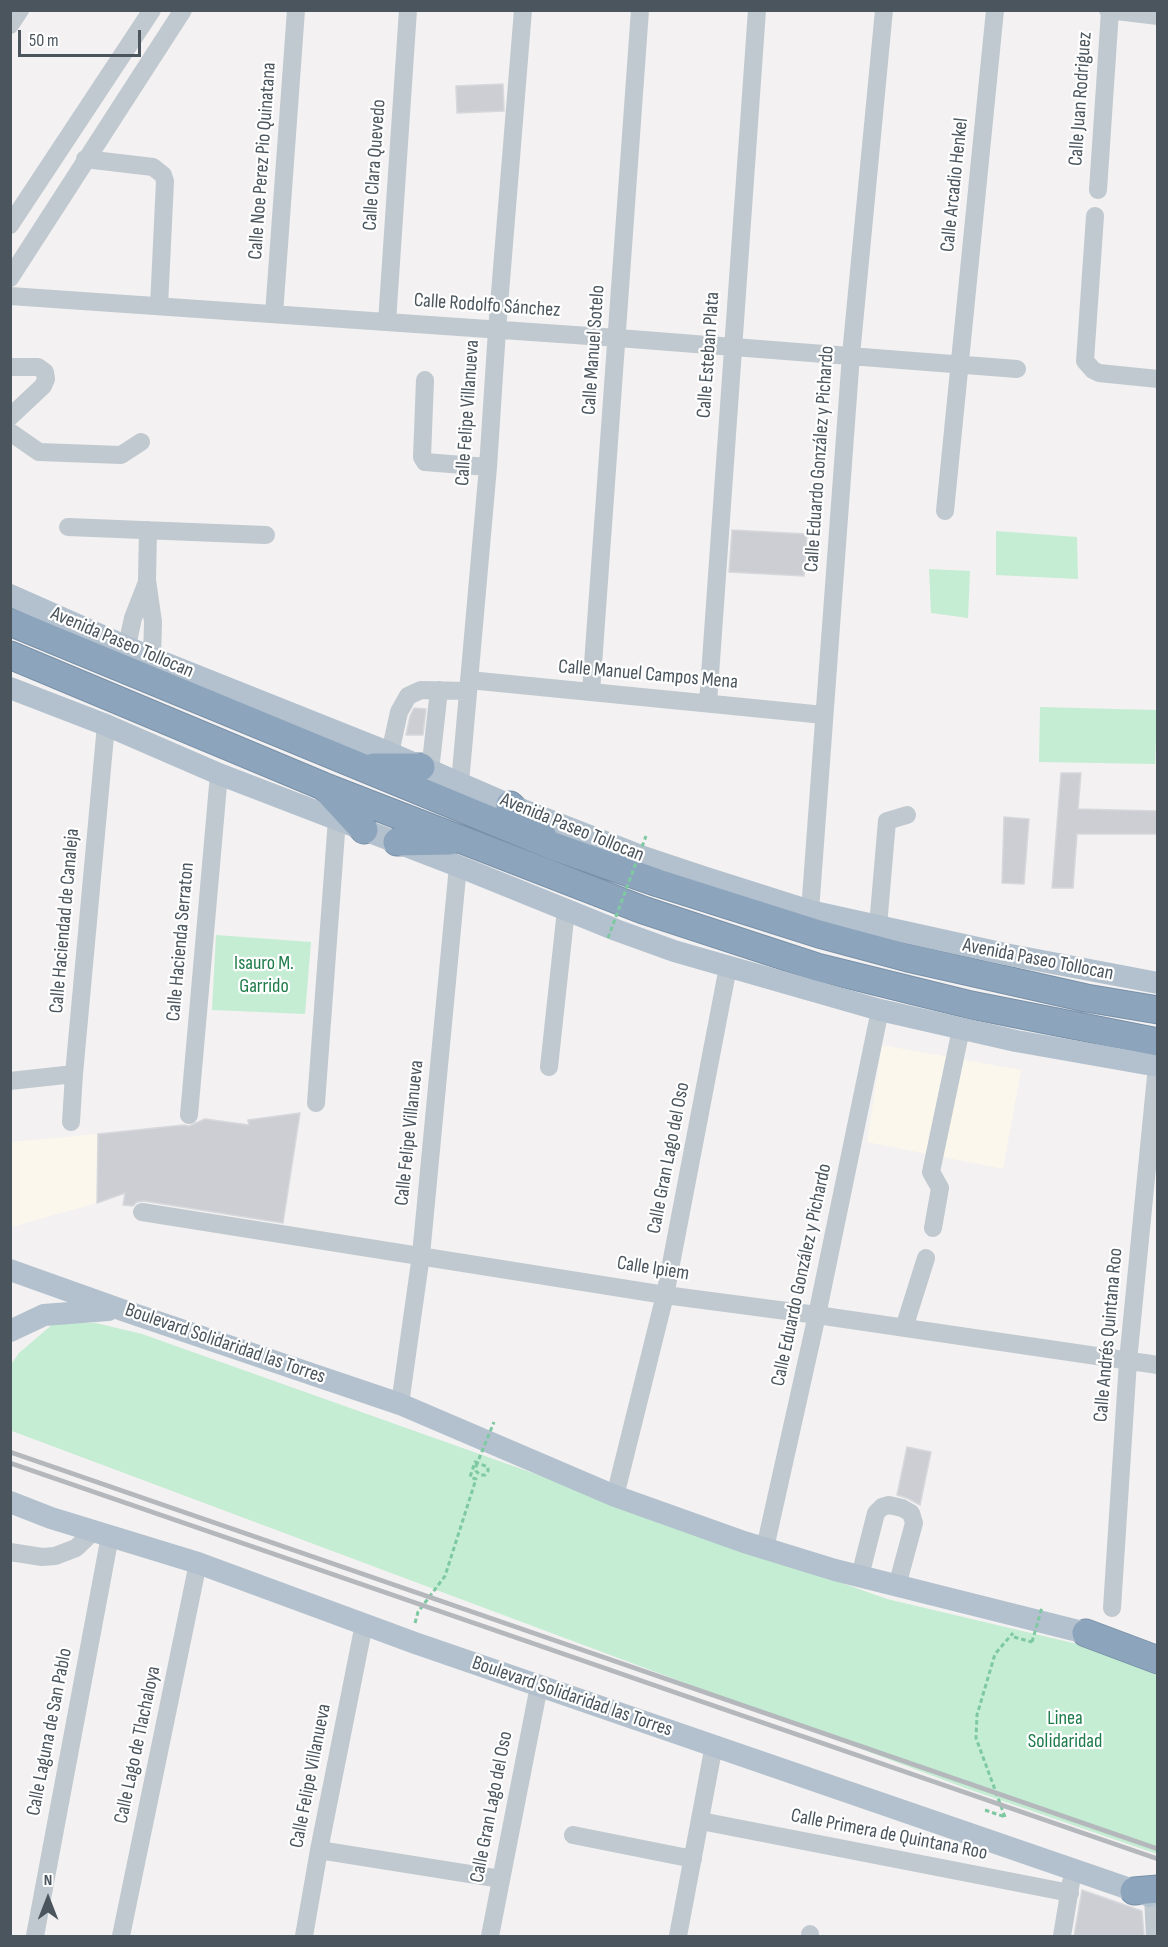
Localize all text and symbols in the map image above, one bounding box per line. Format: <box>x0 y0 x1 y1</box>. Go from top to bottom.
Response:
scale bar <box>21 18 144 56</box>
text: 50 m <box>29 30 59 51</box>
street label: Calle Juan Rodriguez <box>1064 31 1098 167</box>
street label: Calle Noe Perez Pio Quinatana <box>244 62 282 260</box>
street label: Calle Clara Quevedo <box>358 99 392 231</box>
street label: Calle Arcadio Henkel <box>936 117 974 253</box>
street label: Calle Manuel Sotelo <box>577 284 611 416</box>
street label: Calle Rodolfo Sánchez <box>413 289 561 323</box>
street label: Calle Esteban Plata <box>693 291 725 419</box>
street label: Calle Felipe Villanueva <box>451 339 485 487</box>
street label: Calle Eduardo González y Pichardo <box>800 345 840 573</box>
street label: Avenida Paseo Tollocan <box>47 602 197 684</box>
street label: Calle Manuel Campos Mena <box>557 655 739 695</box>
street label: Avenida Paseo Tollocan <box>497 788 647 868</box>
street label: Calle Haciendad de Canaleja <box>45 828 85 1014</box>
street label: Calle Hacienda Serraton <box>162 862 200 1022</box>
street label: Avenida Paseo Tollocan <box>961 934 1115 986</box>
park label: Isauro M. Garrido <box>234 952 294 999</box>
street label: Calle Felipe Villanueva <box>390 1059 430 1207</box>
street label: Calle Gran Lago del Oso <box>643 1080 695 1236</box>
street label: Calle Eduardo González y Pichardo <box>767 1162 837 1388</box>
street label: Calle Andrés Quintana Roo <box>1089 1247 1129 1423</box>
street label: Calle Ipiem <box>615 1251 691 1287</box>
street label: Boulevard Solidaridad las Torres <box>122 1298 328 1390</box>
street label: Calle Laguna de San Pablo <box>22 1646 78 1818</box>
street label: Boulevard Solidaridad las Torres <box>469 1651 675 1743</box>
street label: Calle Lago de Tlachaloya <box>110 1664 166 1826</box>
street label: Calle Felipe Villanueva <box>285 1702 337 1850</box>
park label: Linea Solidaridad <box>1028 1707 1102 1754</box>
street label: Calle Gran Lago del Oso <box>466 1729 518 1885</box>
street label: Calle Primera de Quintana Roo <box>789 1804 989 1866</box>
north arrow <box>18 1869 78 1929</box>
text: N <box>44 1871 52 1890</box>

